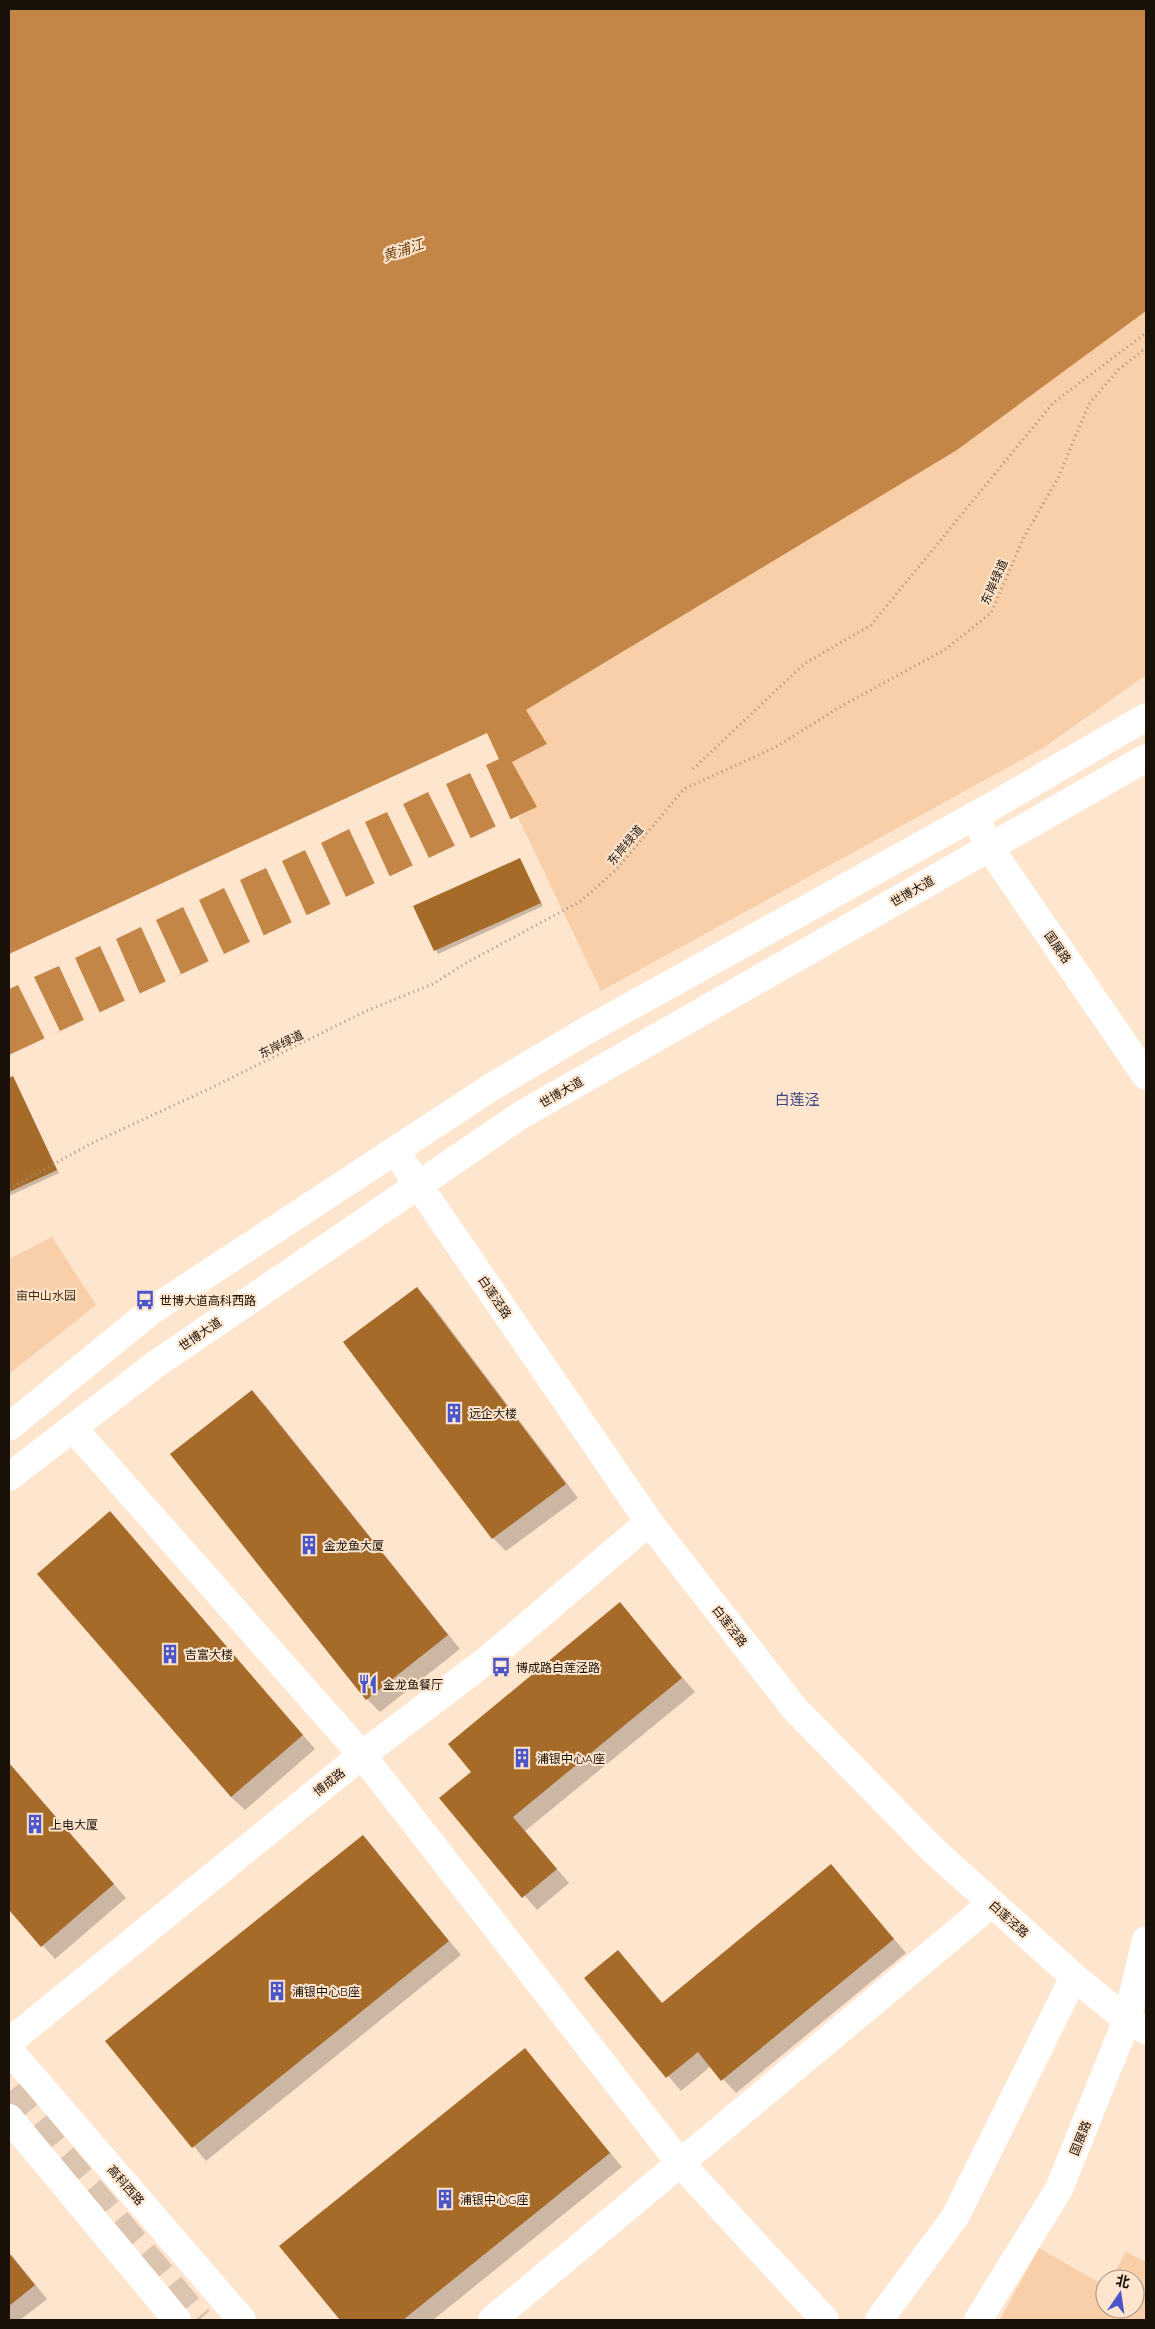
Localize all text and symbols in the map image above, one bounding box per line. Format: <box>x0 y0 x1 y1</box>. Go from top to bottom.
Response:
water label: 黄浦江 <box>380 234 428 265</box>
street label: 东岸绿道 <box>977 557 1011 607</box>
street label: 东岸绿道 <box>604 822 646 868</box>
street label: 世博大道 <box>887 873 937 909</box>
street label: 国展路 <box>1042 928 1074 966</box>
street label: 东岸绿道 <box>256 1027 306 1061</box>
street label: 世博大道 <box>536 1074 586 1110</box>
district label: 白莲泾 <box>774 1090 820 1109</box>
street label: 白莲泾路 <box>475 1273 515 1321</box>
park label: 亩中山水园 <box>16 1288 76 1303</box>
bus stop icon: 世博大道高科西路 <box>134 1289 156 1311</box>
place label: 世博大道高科西路 <box>160 1293 256 1308</box>
street label: 世博大道 <box>176 1314 224 1354</box>
building icon: 远企大楼 <box>443 1402 465 1424</box>
place label: 远企大楼 <box>469 1406 517 1421</box>
building icon: 金龙鱼大厦 <box>298 1534 320 1556</box>
place label: 金龙鱼大厦 <box>324 1538 384 1553</box>
street label: 白莲泾路 <box>709 1602 751 1650</box>
building icon: 吉富大楼 <box>159 1643 181 1665</box>
place label: 吉富大楼 <box>185 1647 233 1662</box>
bus stop icon: 博成路白莲泾路 <box>490 1656 512 1678</box>
place label: 博成路白莲泾路 <box>516 1660 600 1675</box>
restaurant icon: 金龙鱼餐厅 <box>357 1673 379 1695</box>
place label: 金龙鱼餐厅 <box>383 1677 443 1692</box>
building icon: 浦银中心A座 <box>511 1747 533 1769</box>
place label: 浦银中心A座 <box>537 1751 605 1766</box>
street label: 博成路 <box>310 1765 348 1799</box>
building icon: 上电大厦 <box>24 1813 46 1835</box>
place label: 上电大厦 <box>50 1817 98 1832</box>
street label: 白莲泾路 <box>986 1897 1032 1941</box>
building icon: 浦银中心B座 <box>266 1980 288 2002</box>
place label: 浦银中心B座 <box>292 1984 360 1999</box>
street label: 国展路 <box>1066 2118 1094 2158</box>
street label: 高科西路 <box>105 2162 147 2208</box>
building icon: 浦银中心G座 <box>434 2188 456 2210</box>
place label: 浦银中心G座 <box>460 2192 528 2207</box>
north arrow <box>1095 2269 1145 2319</box>
text: 北 <box>1114 2271 1132 2292</box>

